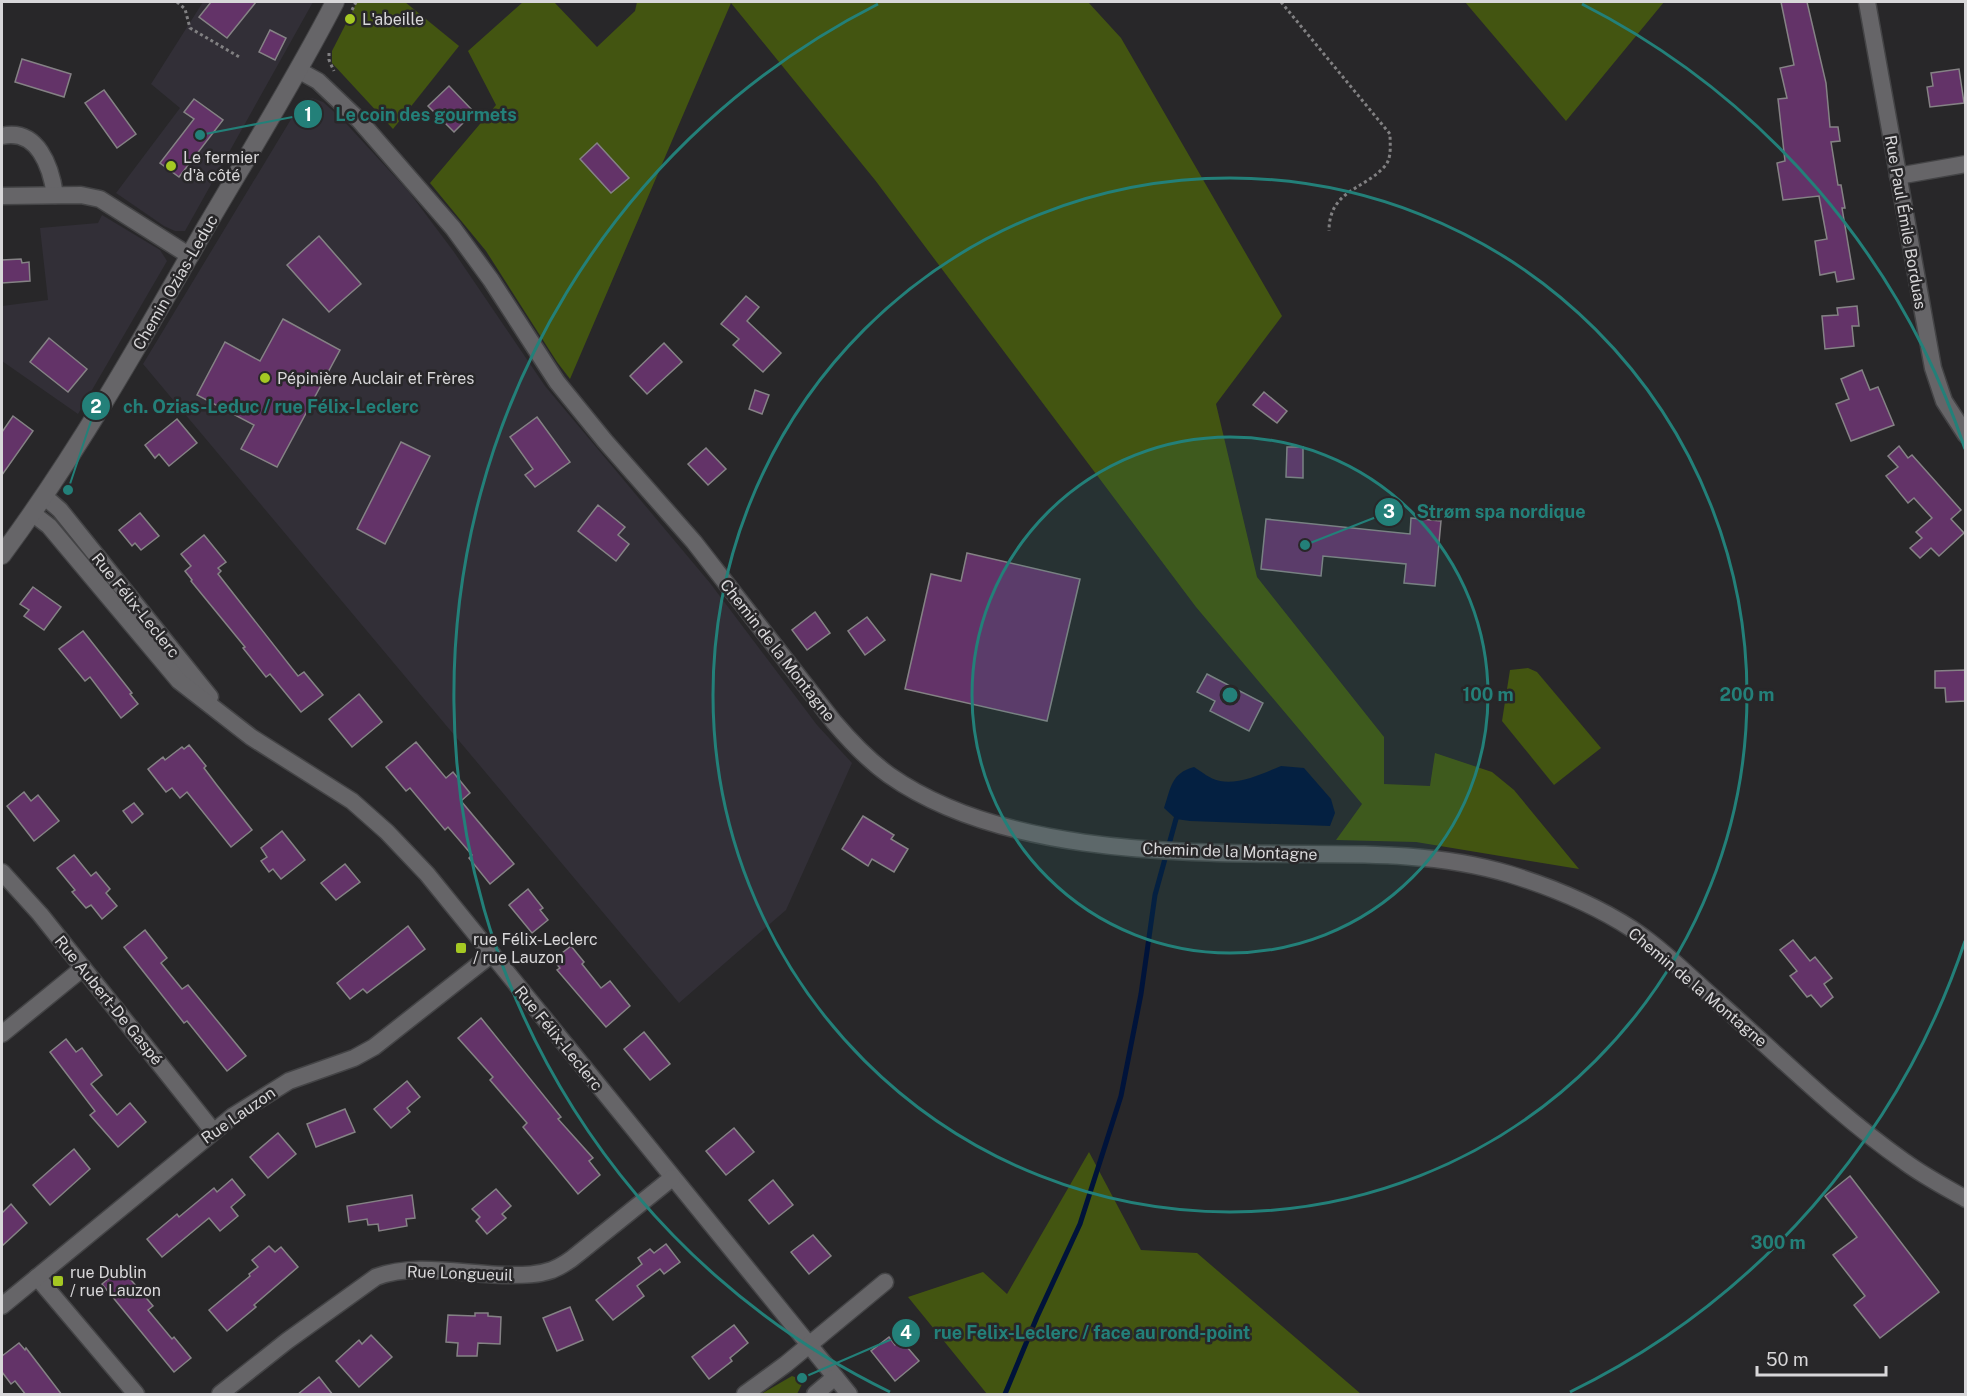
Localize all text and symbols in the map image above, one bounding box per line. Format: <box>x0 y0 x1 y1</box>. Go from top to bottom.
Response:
place label: L'abeille <box>362 10 424 29</box>
marker: L'abeille <box>343 12 357 26</box>
callout: Le coin des gourmets <box>293 96 529 132</box>
text: 1 <box>304 104 312 125</box>
text: Le coin des gourmets <box>335 104 517 125</box>
street label: Rue Paul Émile Borduas <box>1881 133 1931 311</box>
place label: Le fermier d'à côté <box>183 148 259 185</box>
marker: Le fermier d'à côté <box>164 159 178 173</box>
street label: Chemin Ozias-Leduc <box>129 211 222 353</box>
place label: Pépinière Auclair et Frères <box>277 369 474 388</box>
marker: Pépinière Auclair et Frères <box>258 371 272 385</box>
callout: ch. Ozias-Leduc / rue Félix-Leclerc <box>81 388 431 424</box>
text: 2 <box>90 396 102 417</box>
text: ch. Ozias-Leduc / rue Félix-Leclerc <box>123 396 419 417</box>
callout: Strøm spa nordique <box>1374 494 1597 530</box>
text: 3 <box>1383 501 1395 522</box>
text: Strøm spa nordique <box>1416 501 1586 522</box>
street label: Rue Félix-Leclerc <box>88 549 184 662</box>
street label: Chemin de la Montagne <box>716 575 839 725</box>
text: 100 m <box>1462 684 1514 705</box>
text: 200 m <box>1720 684 1774 705</box>
centre of rings <box>1220 685 1240 705</box>
street label: Chemin de la Montagne <box>1142 839 1318 864</box>
street label: Chemin de la Montagne <box>1624 924 1771 1051</box>
place label: rue Félix-Leclerc / rue Lauzon <box>473 930 598 967</box>
street label: Rue Aubert-De Gaspé <box>51 932 167 1069</box>
marker: rue Félix-Leclerc / rue Lauzon <box>454 941 468 955</box>
street label: Rue Félix-Leclerc <box>511 982 607 1095</box>
street label: Rue Lauzon <box>198 1083 279 1148</box>
text: 300 m <box>1750 1232 1806 1253</box>
street label: Rue Longueuil <box>406 1262 514 1285</box>
place label: rue Dublin / rue Lauzon <box>70 1263 161 1300</box>
marker: rue Dublin / rue Lauzon <box>51 1274 65 1288</box>
callout: rue Felix-Leclerc / face au rond-point <box>891 1315 1262 1351</box>
text: 4 <box>900 1322 912 1343</box>
text: rue Felix-Leclerc / face au rond-point <box>934 1322 1250 1343</box>
scale bar <box>1757 1339 1886 1377</box>
text: 50 m <box>1766 1349 1809 1370</box>

